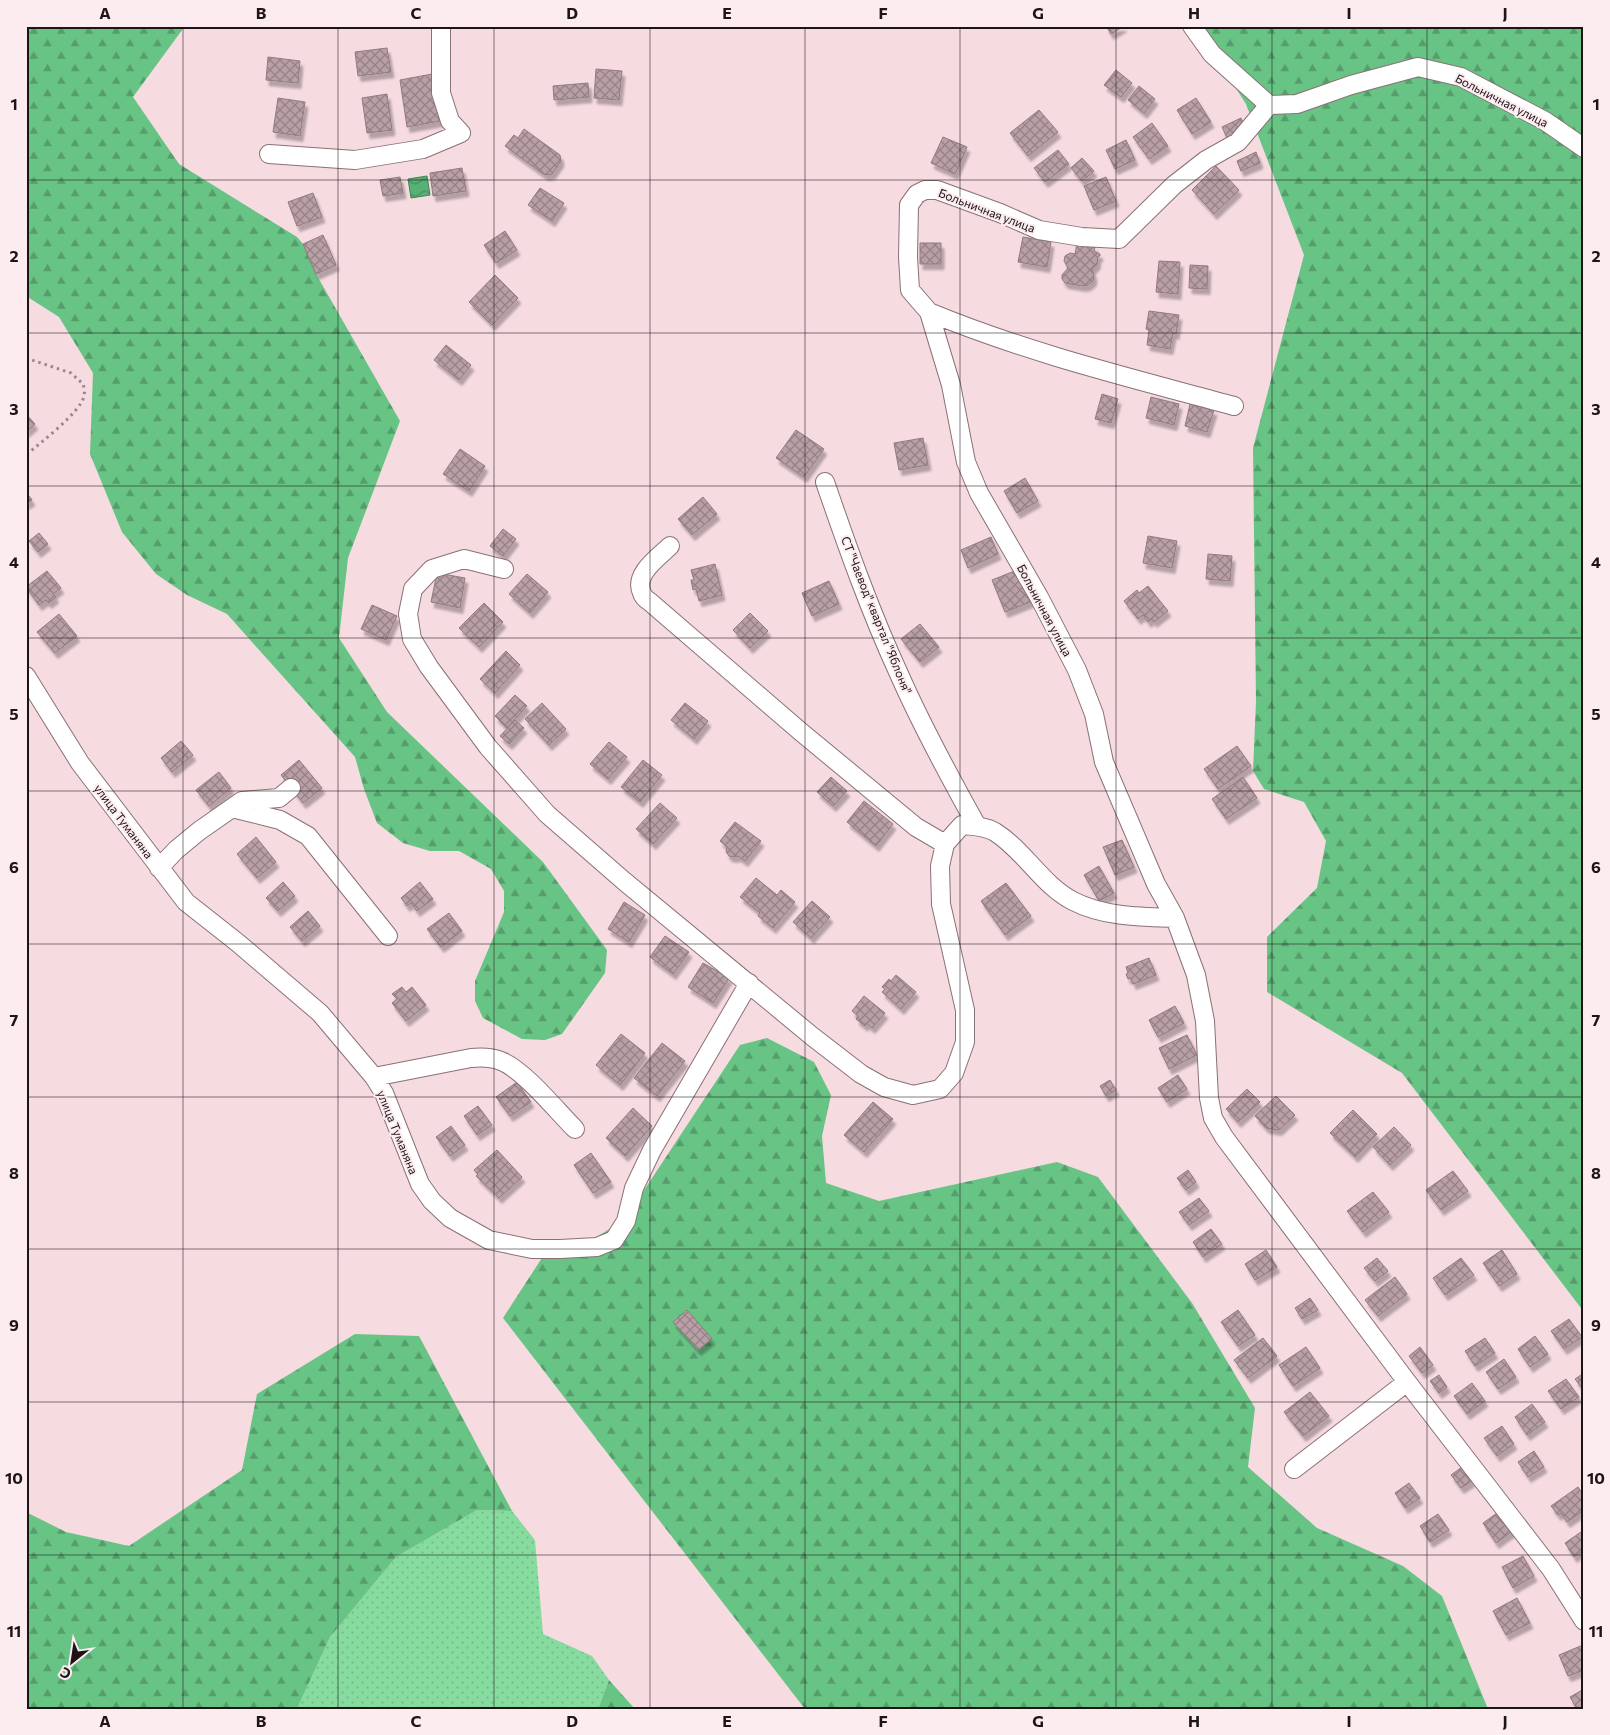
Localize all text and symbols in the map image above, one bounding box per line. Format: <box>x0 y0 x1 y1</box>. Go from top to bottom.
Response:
text: A <box>99 3 111 22</box>
text: B <box>256 3 267 22</box>
text: C <box>411 3 422 22</box>
text: D <box>566 3 578 22</box>
text: E <box>722 3 732 22</box>
text: F <box>878 3 888 22</box>
text: G <box>1032 3 1044 22</box>
text: H <box>1188 3 1200 22</box>
text: I <box>1346 3 1352 22</box>
text: J <box>1502 3 1508 22</box>
street label: Больничная улица <box>1453 71 1551 129</box>
text: 1 <box>10 94 18 113</box>
text: 1 <box>1592 94 1600 113</box>
street label: Больничная улица <box>937 185 1037 235</box>
text: 2 <box>9 246 19 265</box>
text: 2 <box>1591 246 1601 265</box>
text: 3 <box>9 399 19 418</box>
text: 3 <box>1591 399 1601 418</box>
street label: СТ "Чаевод" квартал "Яблоня" <box>839 534 915 696</box>
text: 4 <box>9 552 19 571</box>
text: 4 <box>1591 552 1601 571</box>
street label: Больничная улица <box>1015 562 1075 658</box>
text: 5 <box>9 704 19 723</box>
text: 5 <box>1591 704 1601 723</box>
street label: улица Туманяна <box>92 781 156 861</box>
text: 6 <box>9 857 19 876</box>
text: 6 <box>1591 857 1601 876</box>
text: 7 <box>10 1010 19 1029</box>
text: 7 <box>1592 1010 1601 1029</box>
street label: улица Туманяна <box>375 1088 421 1176</box>
text: 8 <box>9 1163 19 1182</box>
text: 8 <box>1591 1163 1601 1182</box>
text: 9 <box>9 1315 19 1334</box>
text: 9 <box>1591 1315 1601 1334</box>
text: 10 <box>5 1468 23 1487</box>
text: 10 <box>1587 1468 1605 1487</box>
text: 11 <box>7 1621 21 1640</box>
text: 11 <box>1589 1621 1603 1640</box>
north arrow <box>48 1638 98 1688</box>
text: С <box>57 1664 74 1683</box>
text: A <box>99 1711 111 1730</box>
text: B <box>256 1711 267 1730</box>
text: C <box>411 1711 422 1730</box>
text: D <box>566 1711 578 1730</box>
text: E <box>722 1711 732 1730</box>
text: F <box>878 1711 888 1730</box>
text: G <box>1032 1711 1044 1730</box>
text: H <box>1188 1711 1200 1730</box>
text: I <box>1346 1711 1352 1730</box>
text: J <box>1502 1711 1508 1730</box>

